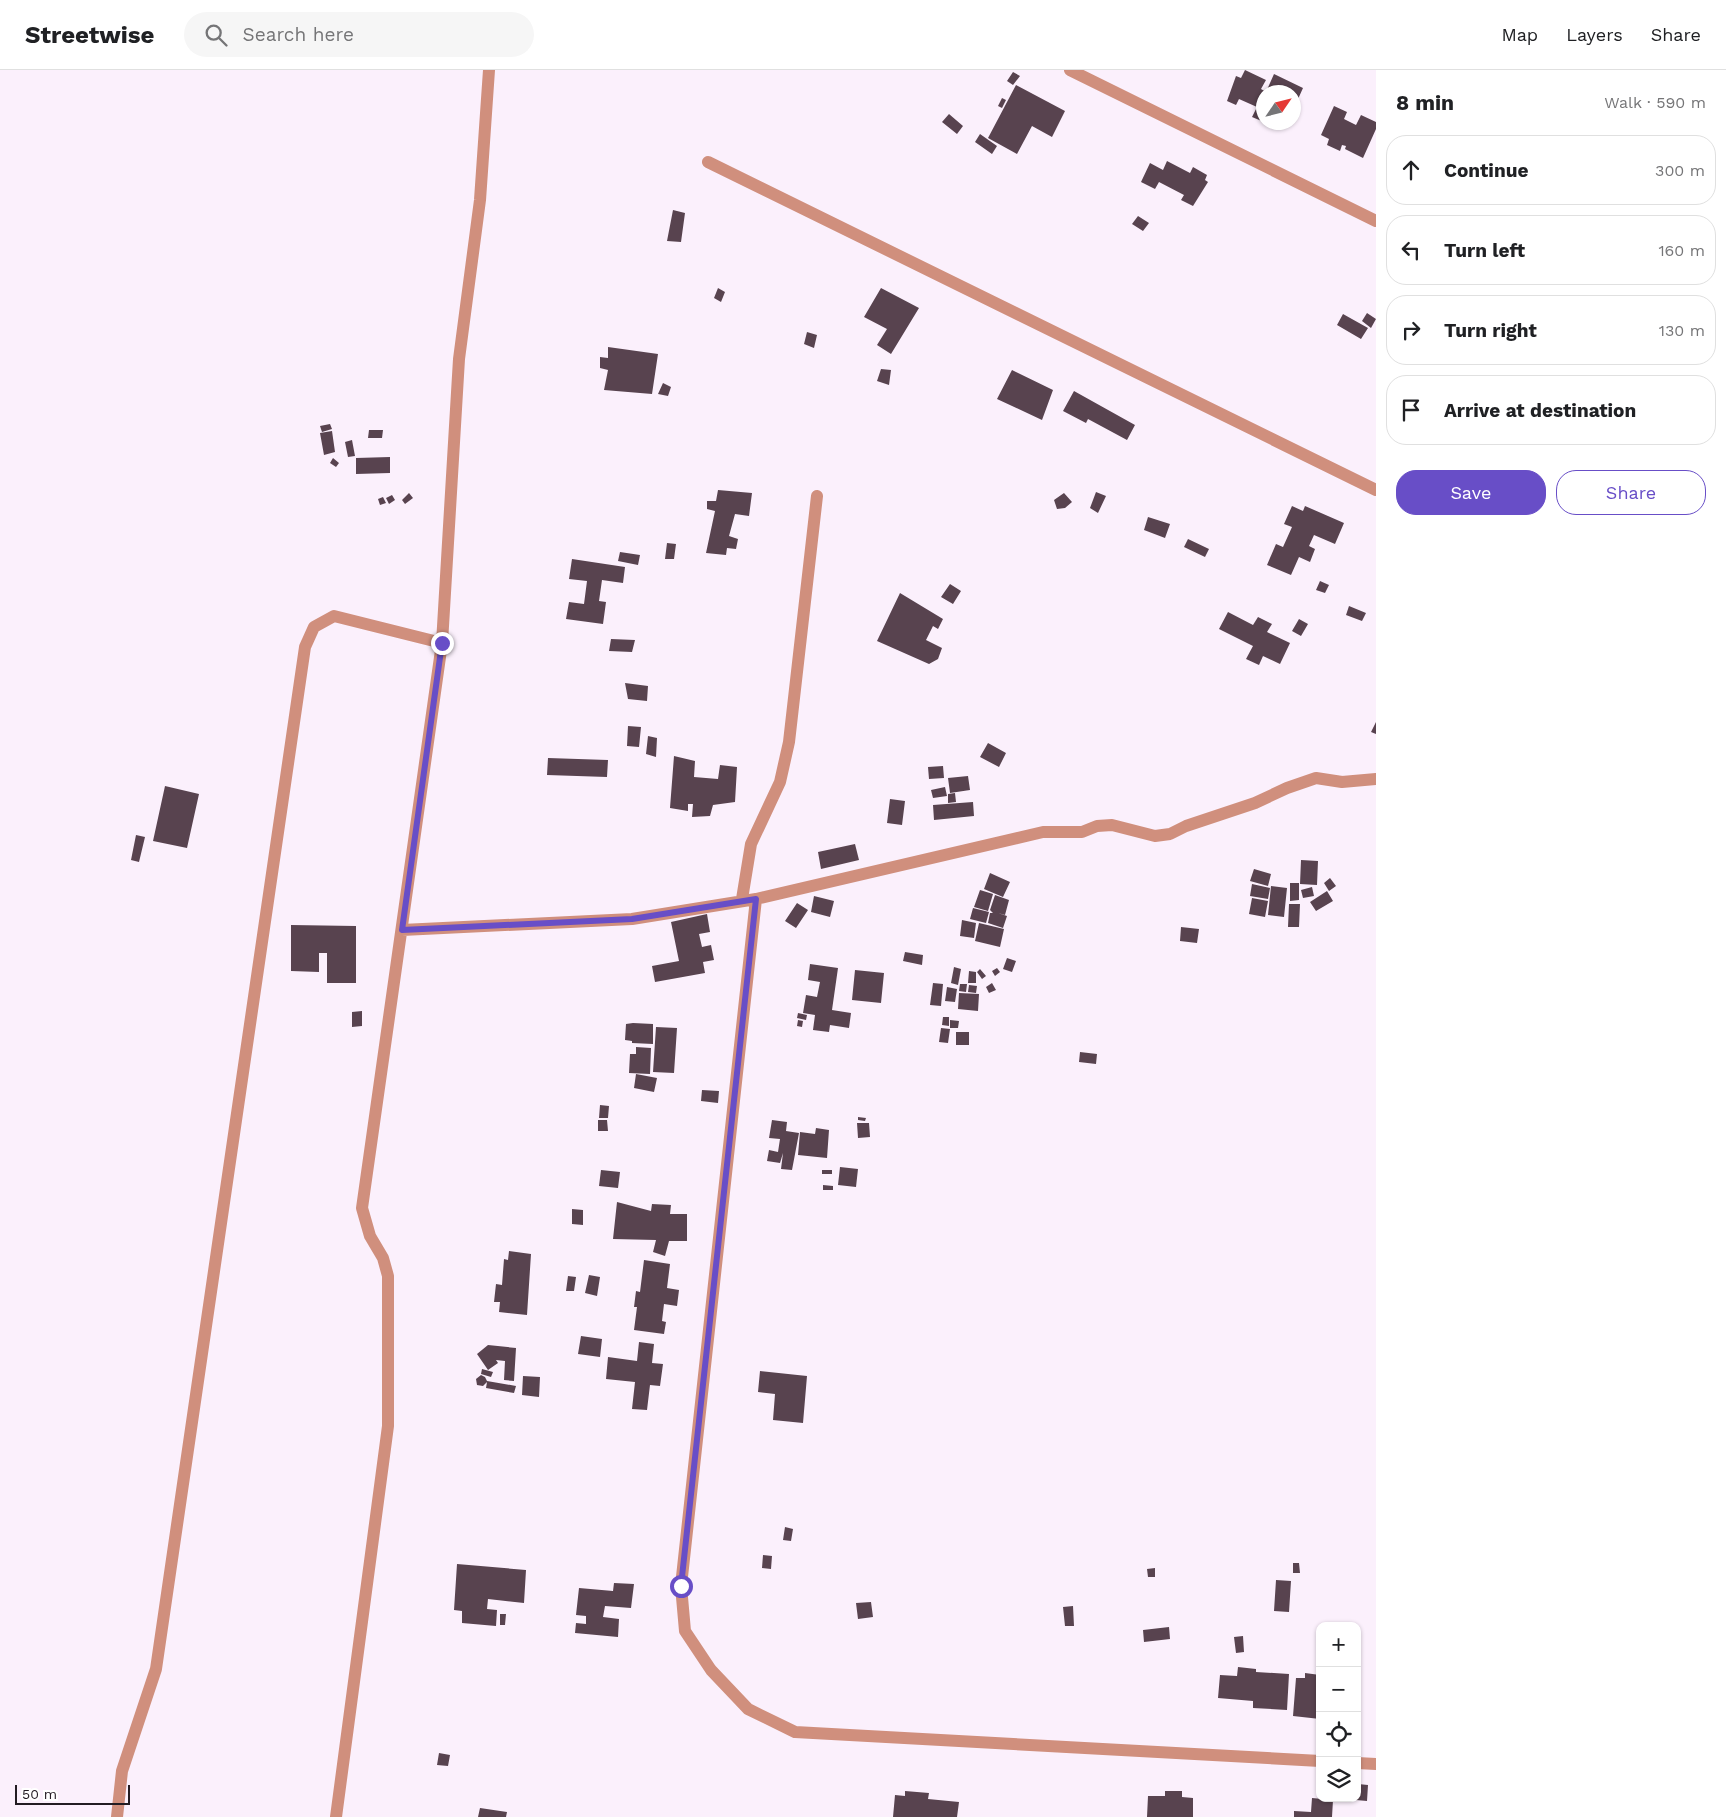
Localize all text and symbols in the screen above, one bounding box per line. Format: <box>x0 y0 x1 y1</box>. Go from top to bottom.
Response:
search box <box>184 12 534 57</box>
text: Streetwise <box>25 21 154 49</box>
icon: search <box>202 21 230 49</box>
text: Search here <box>242 23 354 46</box>
text: Map <box>1501 24 1538 45</box>
text: Layers <box>1566 24 1623 45</box>
text: Share <box>1651 24 1701 45</box>
north arrow <box>1256 85 1301 130</box>
text: 8 min <box>1396 90 1454 115</box>
text: Walk · 590 m <box>1604 93 1706 112</box>
icon: ahead <box>1397 156 1425 184</box>
text: Continue <box>1444 159 1528 182</box>
text: 300 m <box>1655 161 1705 180</box>
icon: left <box>1397 236 1425 264</box>
text: Turn left <box>1444 239 1525 262</box>
text: 160 m <box>1658 241 1705 260</box>
icon: right <box>1397 316 1425 344</box>
text: Turn right <box>1444 319 1537 342</box>
text: 130 m <box>1659 321 1705 340</box>
icon: arrive <box>1397 396 1425 424</box>
text: Arrive at destination <box>1444 399 1636 422</box>
button: Save <box>1396 470 1546 515</box>
button: Share <box>1556 470 1706 515</box>
route end <box>431 632 454 655</box>
route start <box>670 1575 693 1598</box>
map controls <box>1316 1622 1361 1802</box>
button: + <box>1316 1622 1361 1667</box>
button: − <box>1316 1667 1361 1712</box>
button: locate <box>1316 1712 1361 1757</box>
button: layers <box>1316 1757 1361 1802</box>
scale bar <box>15 1782 130 1805</box>
text: 50 m <box>22 1786 57 1802</box>

